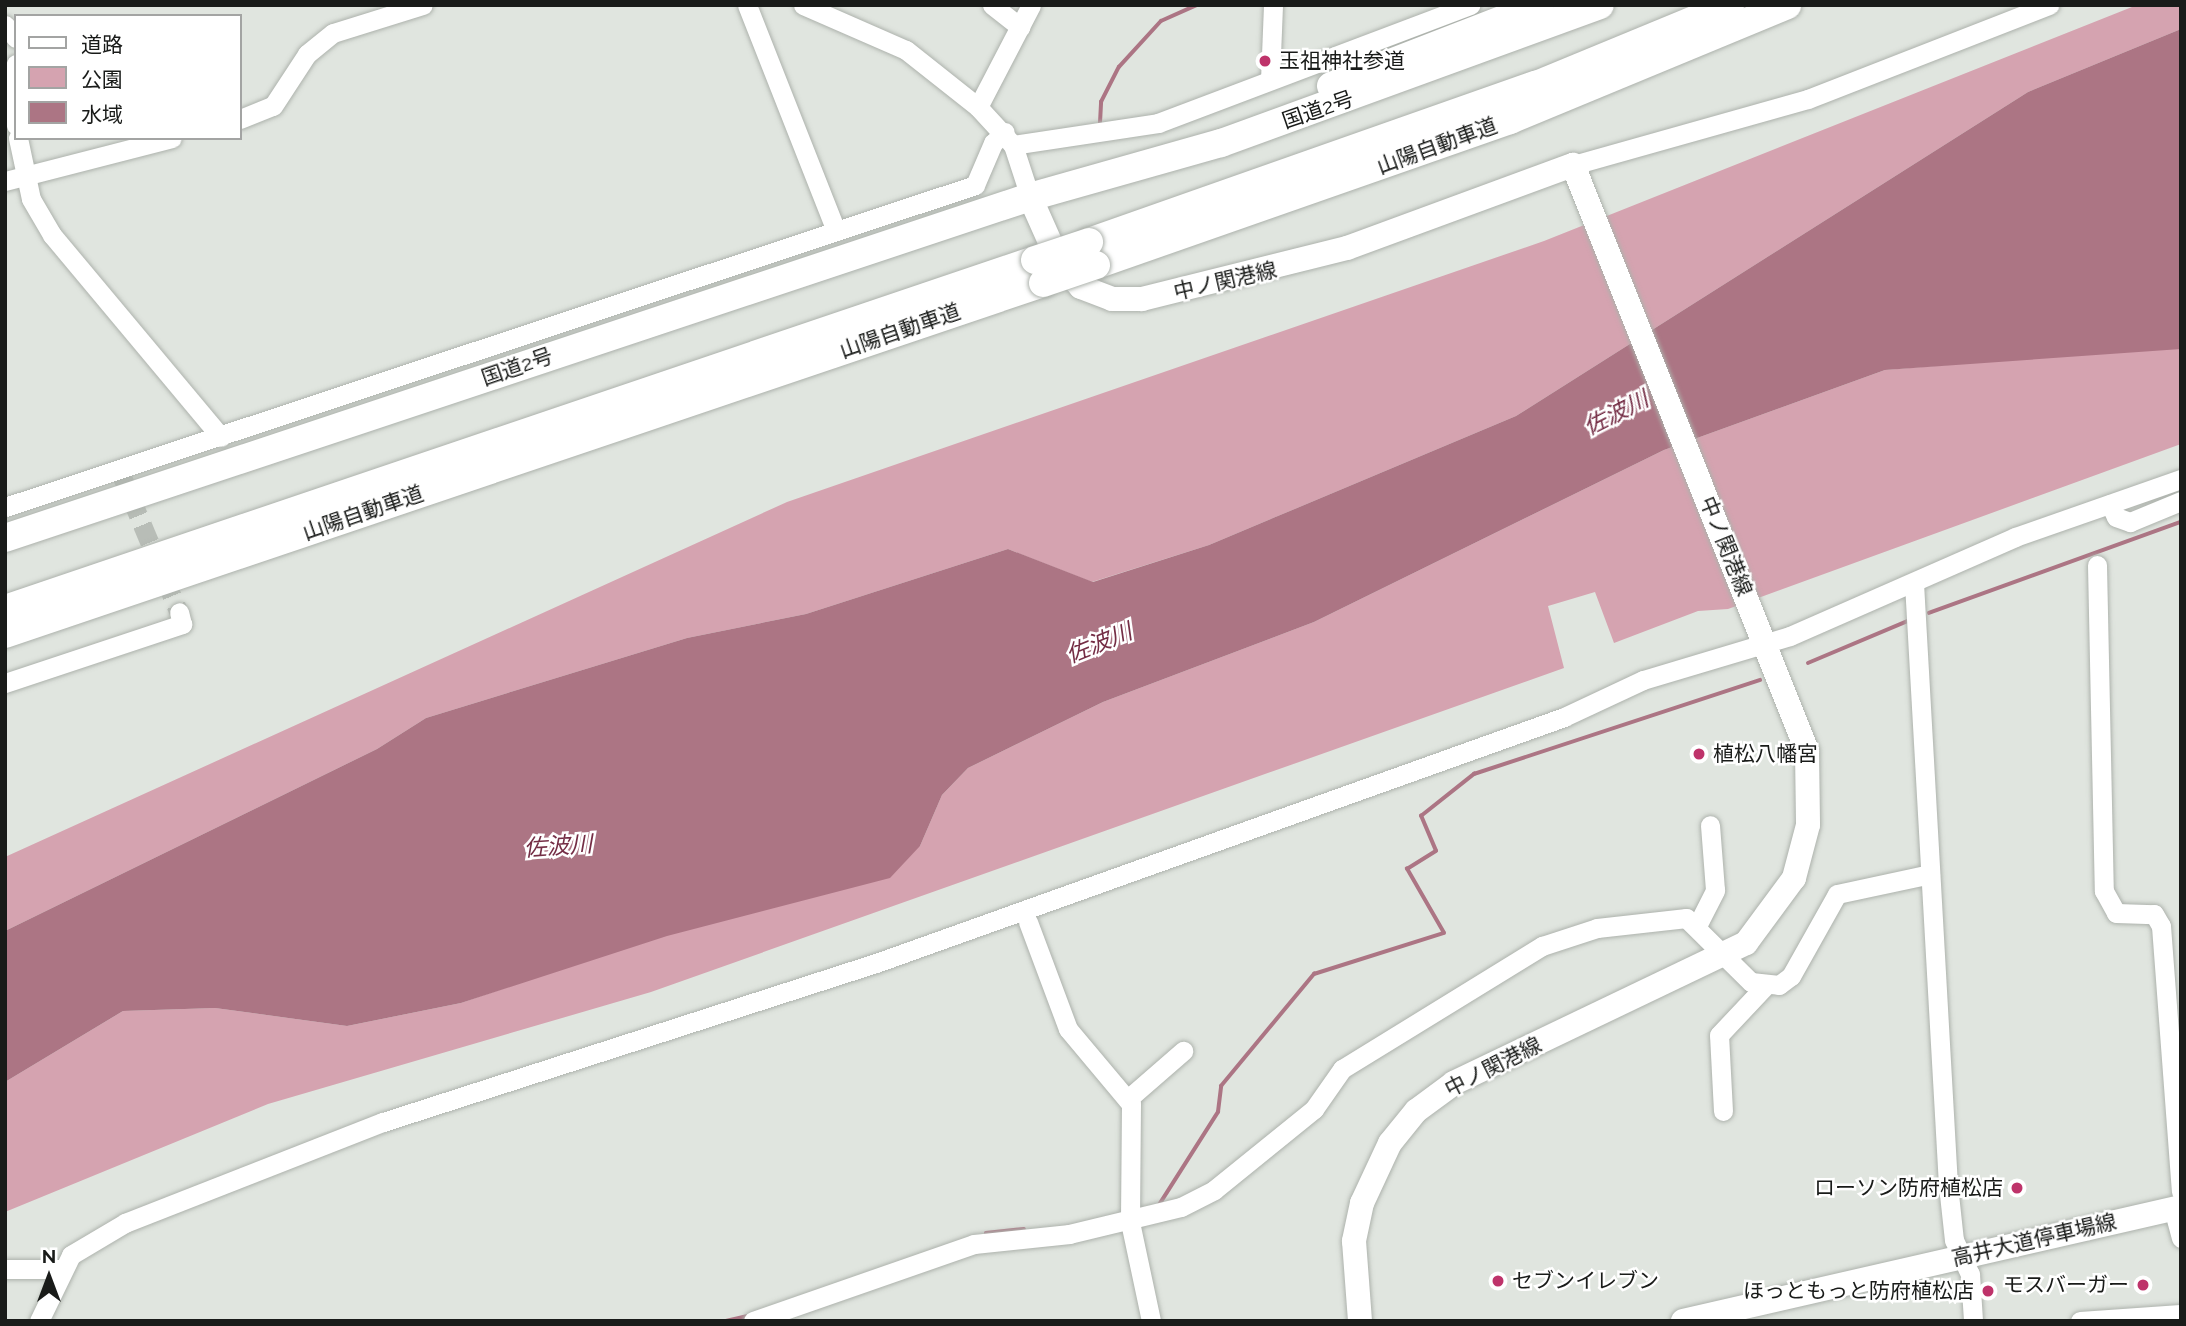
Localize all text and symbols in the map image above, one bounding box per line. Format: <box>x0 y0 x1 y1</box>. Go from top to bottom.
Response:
legend <box>14 14 242 140</box>
text: 道路 <box>81 32 123 57</box>
place label: 玉祖神社参道 <box>1279 48 1405 74</box>
marker: 玉祖神社参道 <box>1257 53 1273 69</box>
text: 公園 <box>81 67 123 92</box>
street label: 国道2号 <box>1279 86 1357 134</box>
text: 水域 <box>81 102 123 127</box>
street label: 山陽自動車道 <box>1373 113 1501 179</box>
street label: 中ノ関港線 <box>1171 257 1279 305</box>
street label: 山陽自動車道 <box>836 299 964 363</box>
street label: 国道2号 <box>478 343 556 391</box>
water label: 佐波川 <box>1579 385 1653 441</box>
street label: 山陽自動車道 <box>299 481 427 545</box>
street label: 中ノ関港線 <box>1695 493 1757 599</box>
water label: 佐波川 <box>1062 617 1136 669</box>
place label: 植松八幡宮 <box>1713 741 1818 767</box>
marker: 植松八幡宮 <box>1691 746 1707 762</box>
water label: 佐波川 <box>523 830 593 862</box>
street label: 中ノ関港線 <box>1441 1032 1545 1102</box>
place label: ローソン防府植松店 <box>1814 1175 2003 1201</box>
marker: ローソン防府植松店 <box>2009 1180 2025 1196</box>
street label: 高井大道停車場線 <box>1949 1209 2119 1271</box>
north arrow <box>14 1242 84 1312</box>
text: N <box>42 1245 56 1267</box>
place label: セブンイレブン <box>1512 1268 1659 1294</box>
place label: モスバーガー <box>2003 1272 2129 1298</box>
marker: セブンイレブン <box>1490 1273 1506 1289</box>
marker: モスバーガー <box>2135 1277 2151 1293</box>
place label: ほっともっと防府植松店 <box>1743 1278 1974 1304</box>
marker: ほっともっと防府植松店 <box>1980 1283 1996 1299</box>

